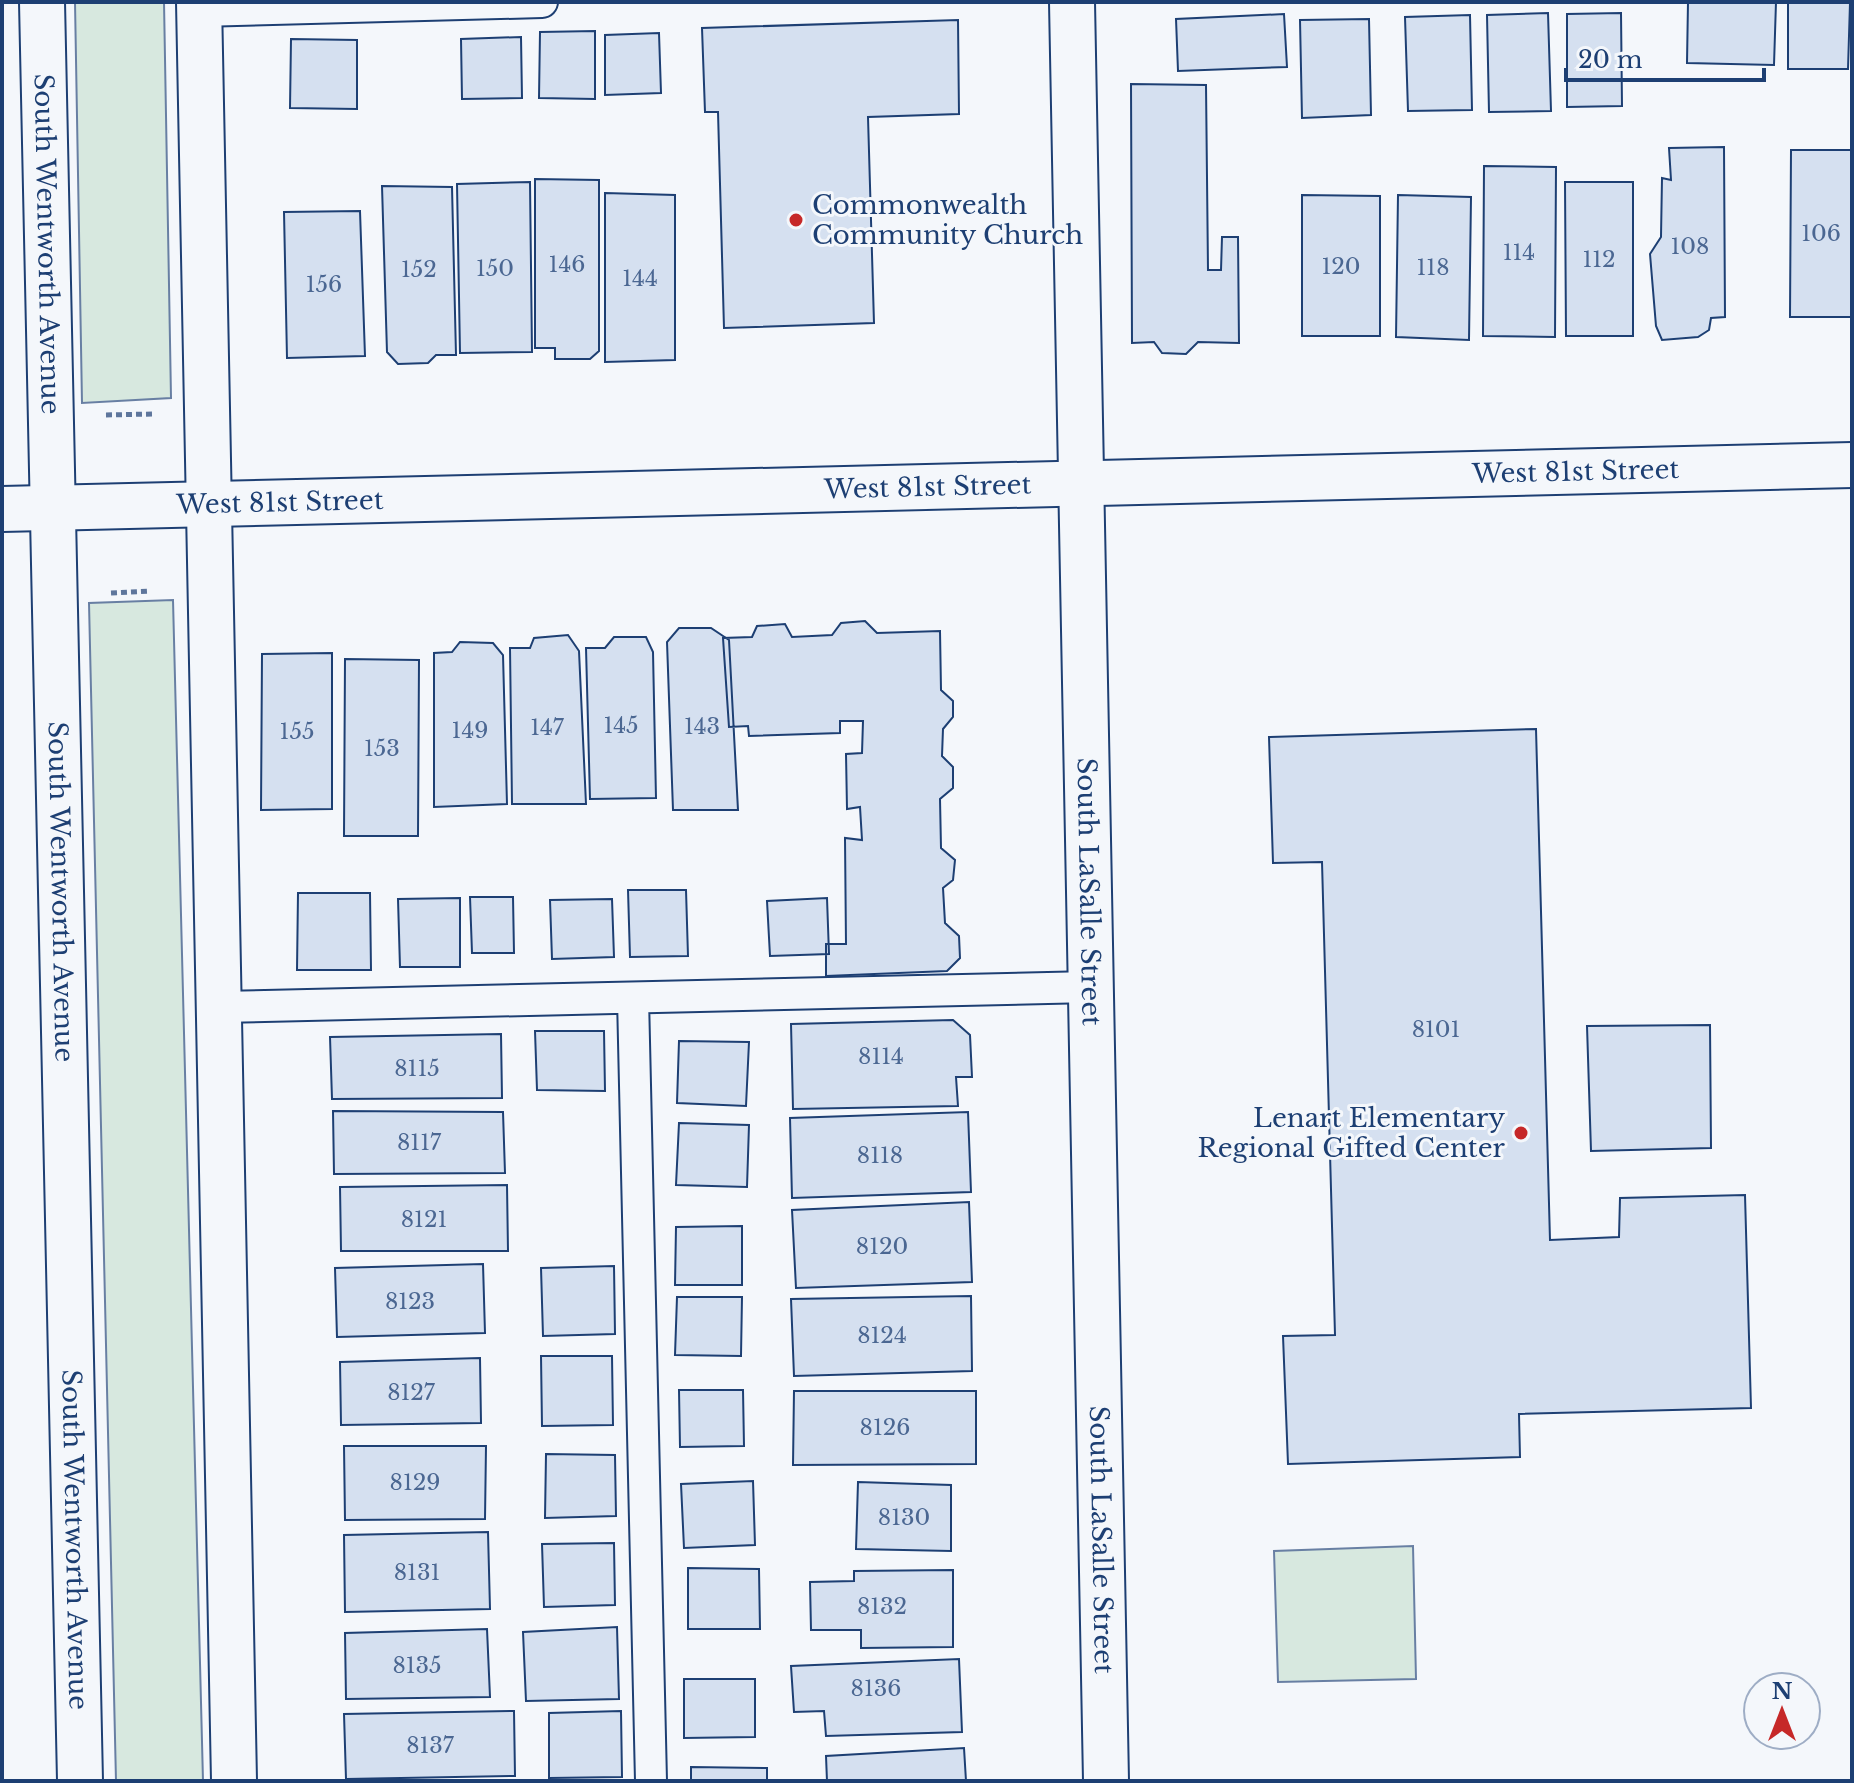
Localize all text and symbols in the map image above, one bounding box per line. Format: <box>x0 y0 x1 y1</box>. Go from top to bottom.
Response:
scale bar <box>1566 32 1764 82</box>
text: 20 m <box>1578 45 1643 74</box>
street label: South Wentworth Avenue <box>28 73 67 415</box>
place label: Commonwealth Community Church <box>812 189 1083 251</box>
marker: Commonwealth Community Church <box>787 211 805 229</box>
house number: 106 <box>1801 220 1841 247</box>
house number: 108 <box>1671 233 1709 260</box>
house number: 114 <box>1503 239 1535 266</box>
house number: 112 <box>1582 246 1616 273</box>
house number: 146 <box>549 251 585 278</box>
house number: 120 <box>1321 253 1361 280</box>
house number: 118 <box>1417 254 1449 281</box>
house number: 150 <box>476 255 514 282</box>
house number: 152 <box>401 256 437 283</box>
house number: 144 <box>622 265 658 292</box>
house number: 156 <box>306 271 342 298</box>
street label: West 81st Street <box>1471 453 1680 490</box>
street label: West 81st Street <box>823 469 1032 505</box>
street label: West 81st Street <box>175 484 384 521</box>
house number: 145 <box>603 712 639 739</box>
house number: 143 <box>684 713 720 740</box>
house number: 147 <box>530 714 565 741</box>
house number: 149 <box>452 717 488 744</box>
house number: 155 <box>280 718 314 745</box>
street label: South Wentworth Avenue <box>41 721 81 1063</box>
house number: 153 <box>364 735 400 762</box>
street label: South LaSalle Street <box>1070 757 1108 1027</box>
house number: 8101 <box>1412 1016 1460 1043</box>
house number: 8114 <box>858 1043 904 1070</box>
house number: 8115 <box>394 1055 440 1082</box>
place label: Lenart Elementary Regional Gifted Center <box>1197 1102 1506 1164</box>
marker: Lenart Elementary Regional Gifted Center <box>1512 1124 1530 1142</box>
house number: 8117 <box>397 1129 442 1156</box>
house number: 8118 <box>857 1142 903 1169</box>
house number: 8121 <box>401 1206 447 1233</box>
house number: 8120 <box>856 1233 908 1260</box>
house number: 8123 <box>385 1288 435 1315</box>
house number: 8124 <box>857 1322 907 1349</box>
street label: South Wentworth Avenue <box>55 1369 94 1710</box>
house number: 8127 <box>387 1379 436 1406</box>
street label: South LaSalle Street <box>1083 1405 1120 1674</box>
house number: 8126 <box>860 1414 910 1441</box>
house number: 8129 <box>390 1469 440 1496</box>
house number: 8130 <box>878 1504 930 1531</box>
house number: 8131 <box>394 1559 440 1586</box>
house number: 8132 <box>857 1593 907 1620</box>
house number: 8135 <box>392 1652 442 1679</box>
north arrow <box>1742 1671 1822 1751</box>
house number: 8136 <box>851 1675 901 1702</box>
text: N <box>1772 1678 1793 1705</box>
house number: 8137 <box>406 1732 455 1759</box>

